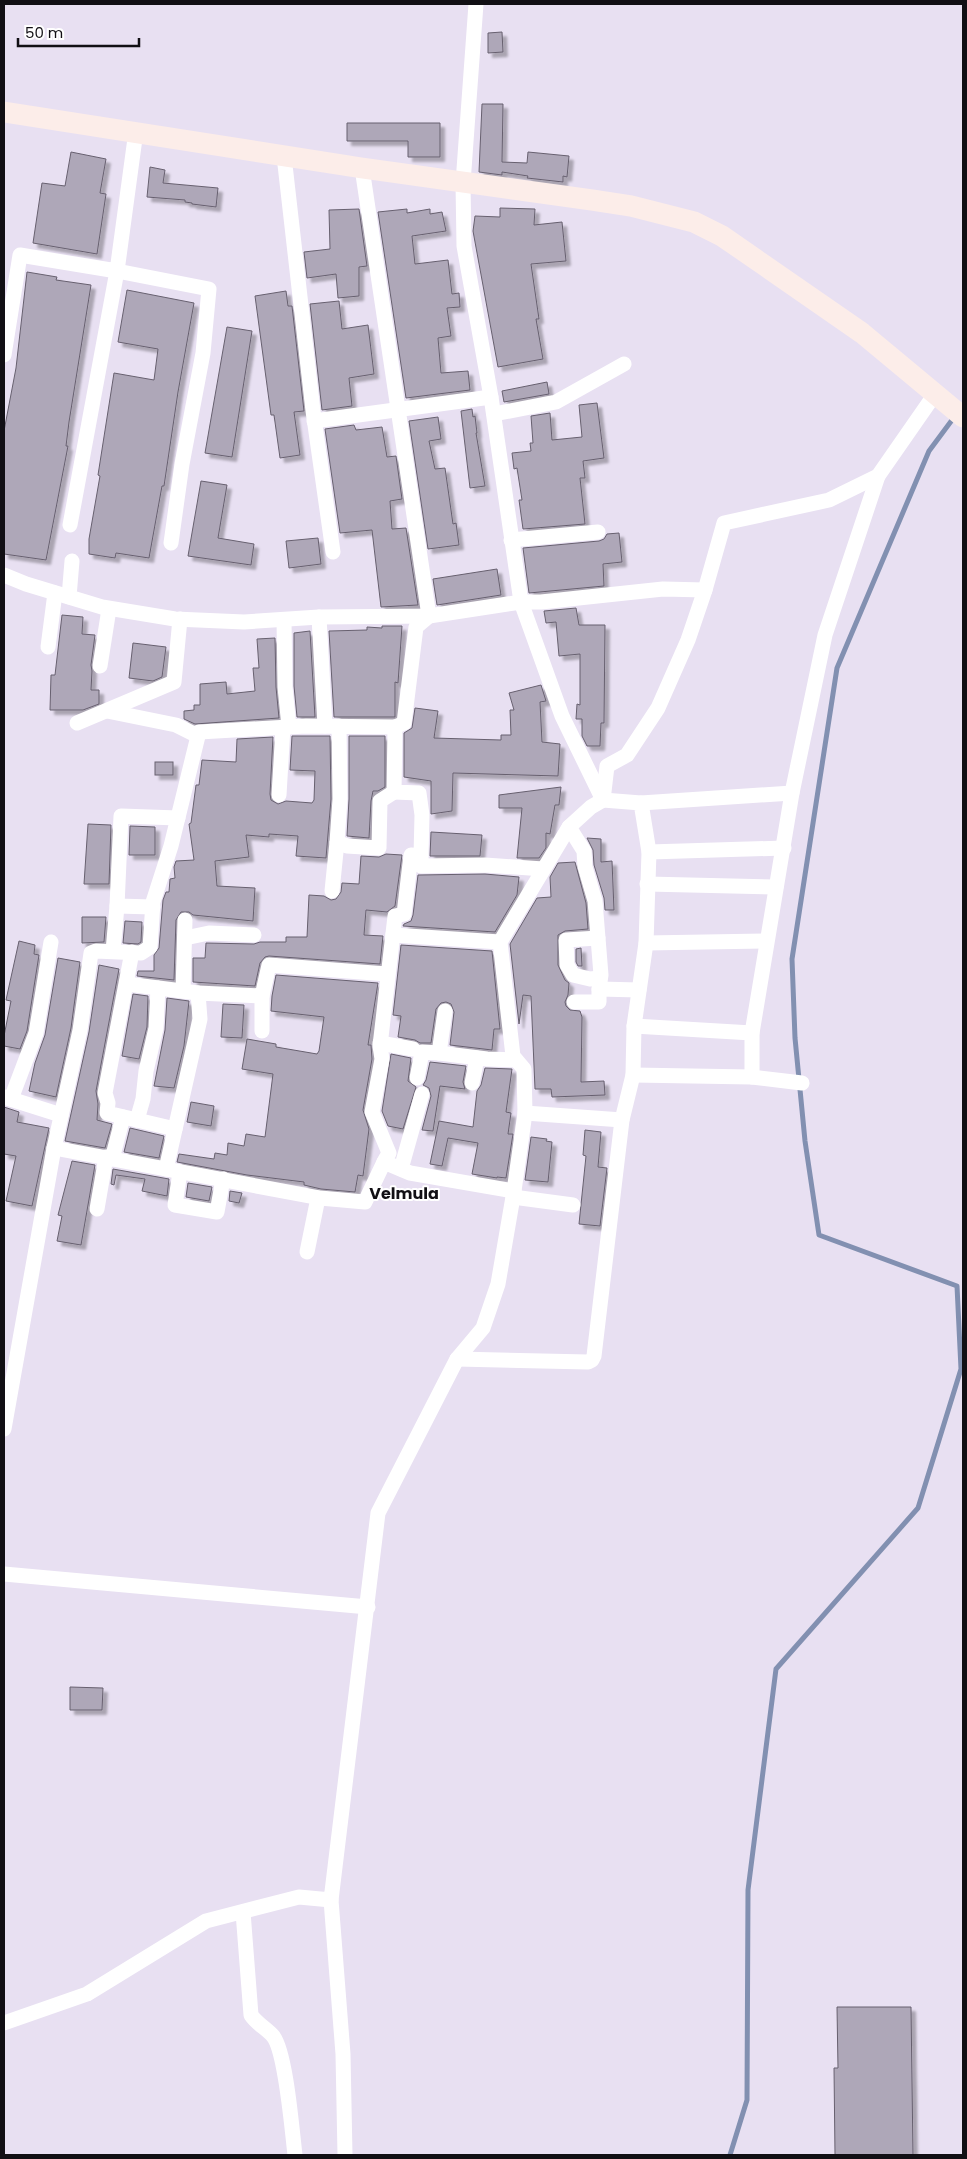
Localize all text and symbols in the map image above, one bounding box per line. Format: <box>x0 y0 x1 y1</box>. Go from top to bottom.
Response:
scale bar <box>18 15 139 47</box>
text: 50 m <box>25 22 63 43</box>
district label: Velmula <box>369 1182 439 1205</box>

